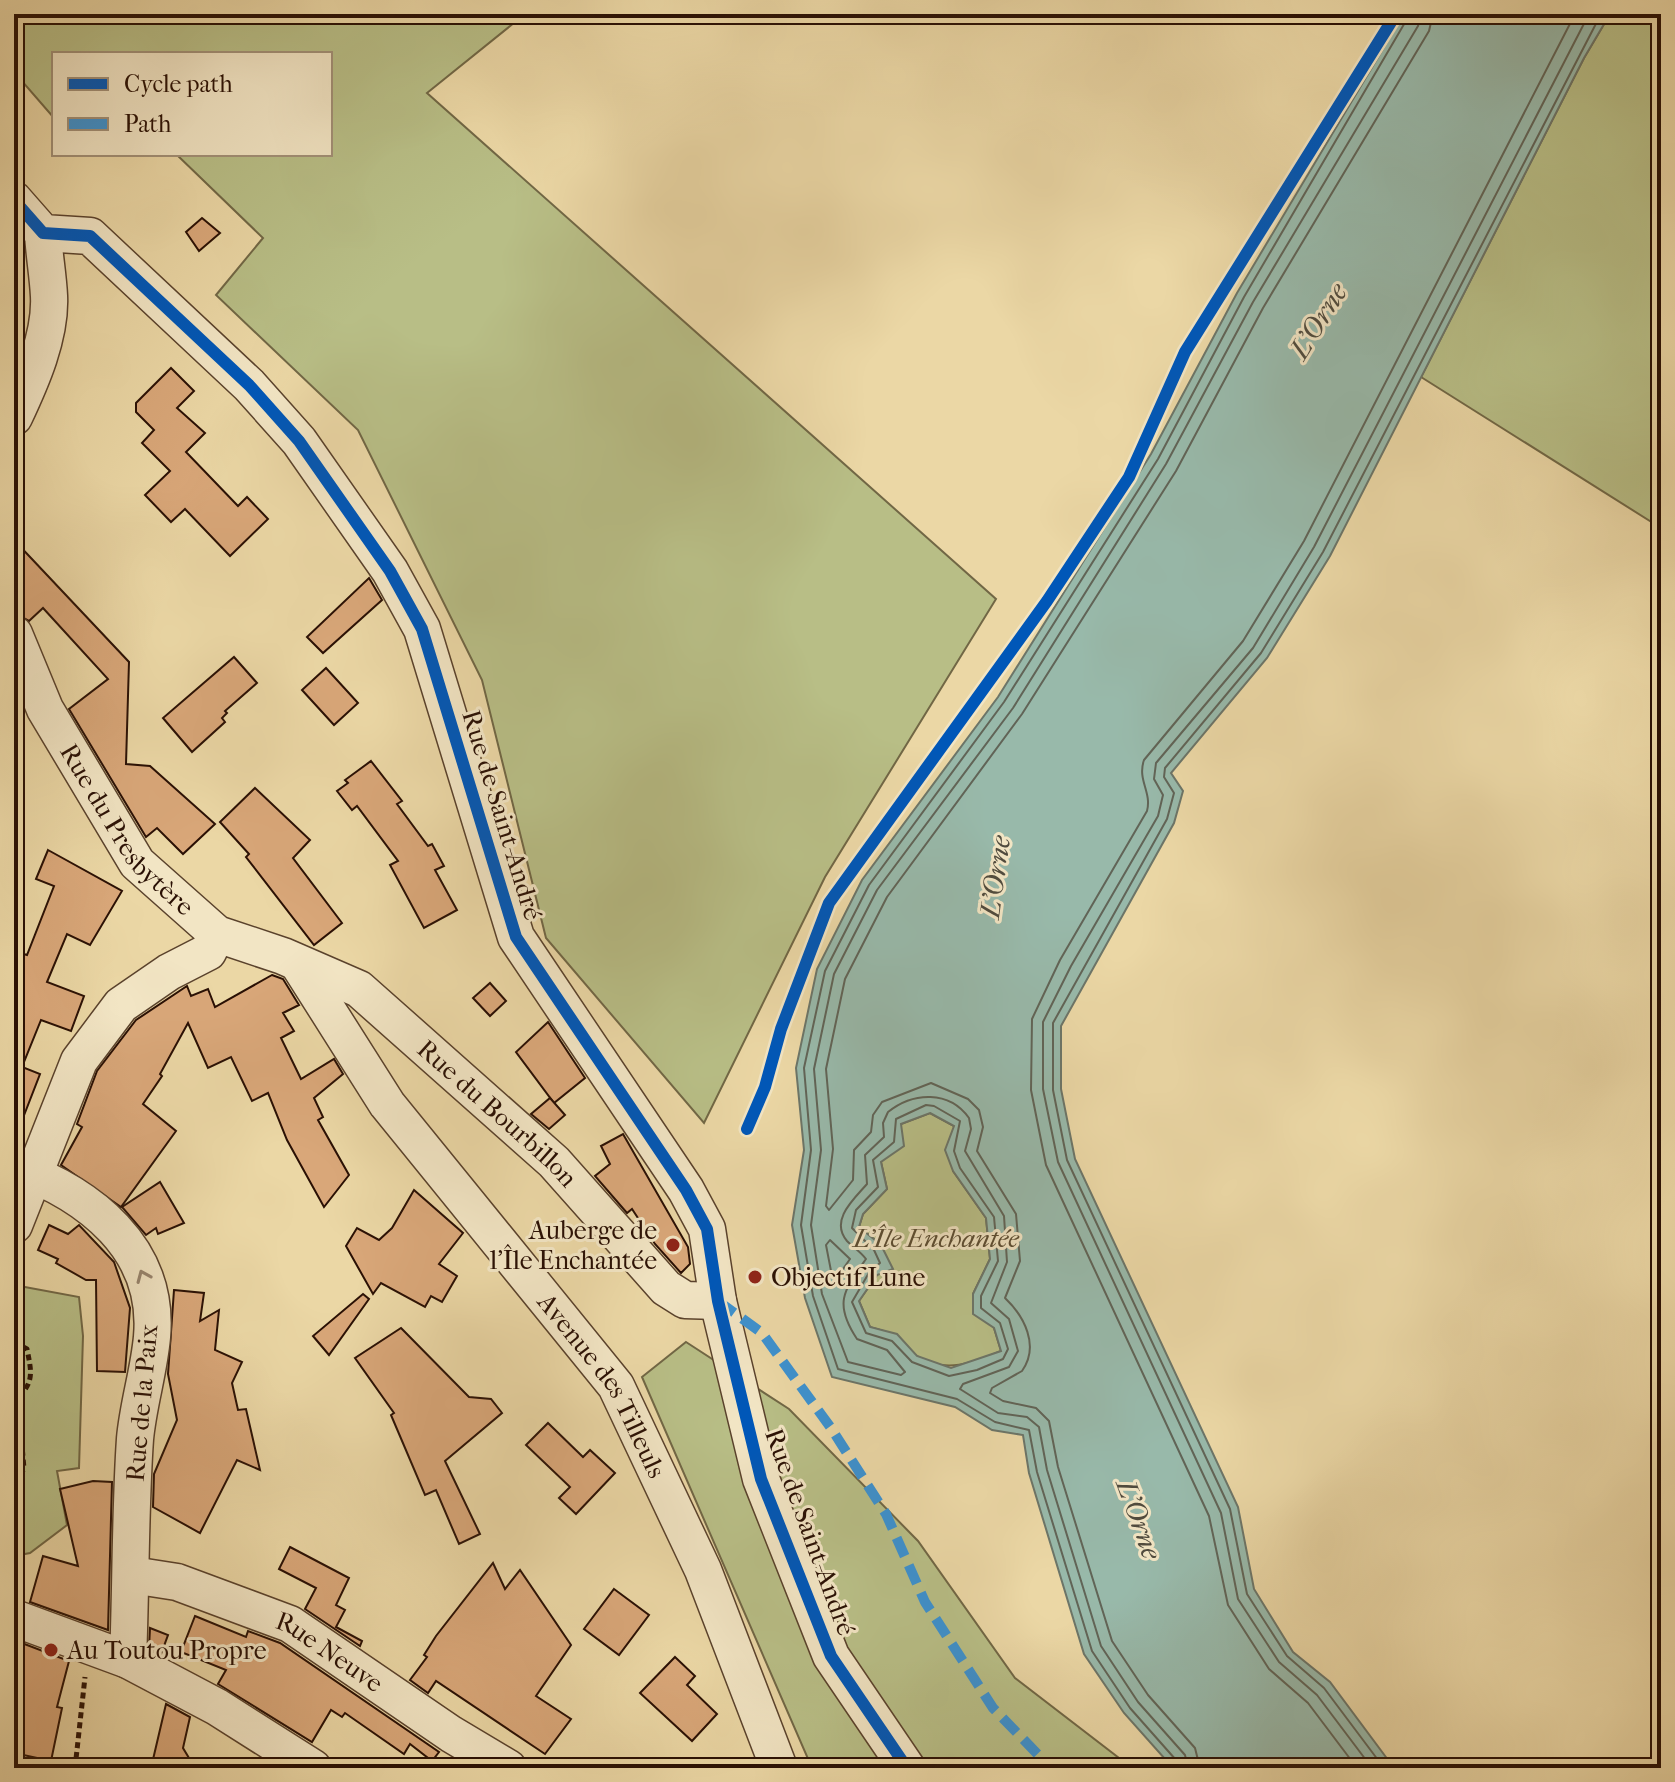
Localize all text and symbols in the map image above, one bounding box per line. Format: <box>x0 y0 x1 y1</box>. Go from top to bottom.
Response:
legend <box>52 52 332 156</box>
text: Cycle path <box>124 70 233 98</box>
text: Path <box>124 110 172 138</box>
water label: L'Orne <box>1281 277 1354 367</box>
street label: Rue de Saint-André <box>455 706 549 924</box>
street label: Rue du Presbytère <box>54 738 201 922</box>
water label: L'Orne <box>973 833 1017 922</box>
street label: Rue du Bourbillon <box>411 1033 584 1193</box>
place label: Auberge de l'Île Enchantée <box>489 1215 657 1276</box>
park label: L'Île Enchantée <box>851 1223 1020 1254</box>
marker: Auberge de l'Île Enchantée <box>664 1236 682 1254</box>
place label: Objectif Lune <box>771 1262 925 1293</box>
marker: Objectif Lune <box>746 1268 764 1286</box>
one-way arrow <box>136 1269 153 1283</box>
street label: Avenue des Tilleuls <box>531 1286 673 1483</box>
street label: Rue de la Paix <box>120 1323 164 1483</box>
street label: Rue de Saint-André <box>758 1424 862 1640</box>
water label: L'Orne <box>1109 1473 1169 1564</box>
street label: Rue Neuve <box>272 1605 389 1699</box>
place label: Au Toutou Propre <box>66 1635 267 1666</box>
marker: Au Toutou Propre <box>42 1641 60 1659</box>

